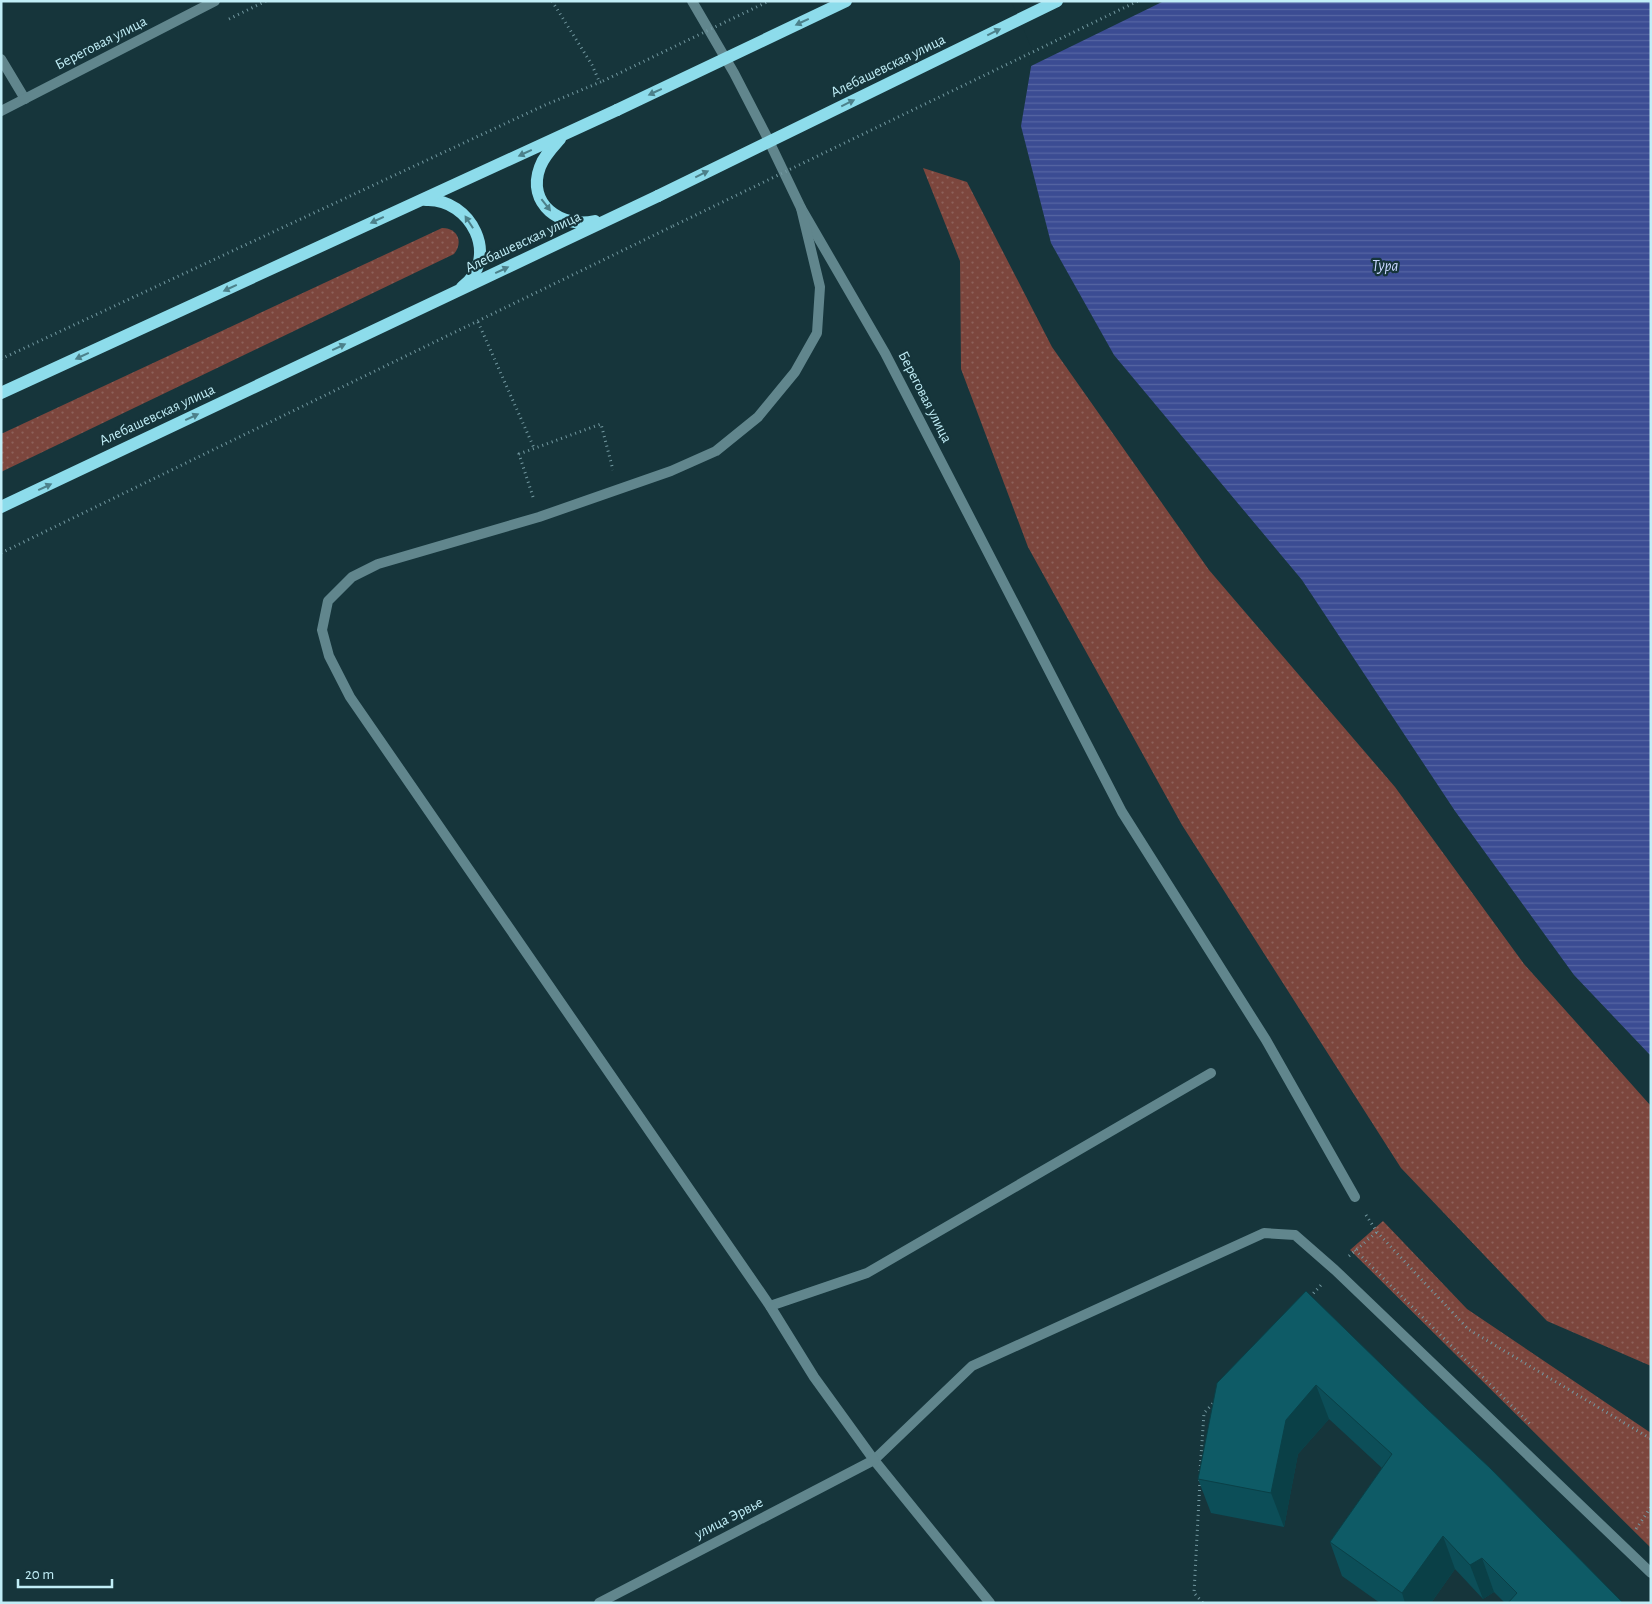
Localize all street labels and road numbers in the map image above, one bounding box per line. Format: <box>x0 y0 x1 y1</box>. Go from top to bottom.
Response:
street label: Береговая улица <box>53 13 149 73</box>
street label: Алебашевская улица <box>828 32 948 100</box>
street label: Алебашевская улица <box>463 209 583 275</box>
street label: Береговая улица <box>895 349 955 445</box>
street label: Алебашевская улица <box>97 382 217 448</box>
street label: улица Эрвье <box>692 1494 766 1542</box>

